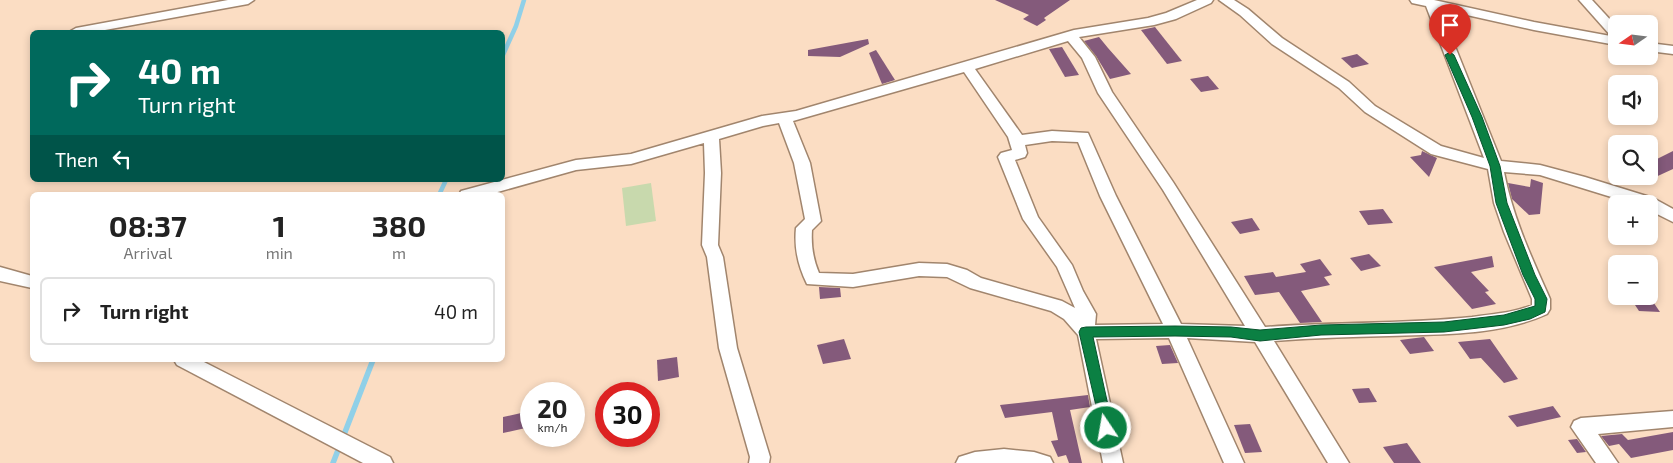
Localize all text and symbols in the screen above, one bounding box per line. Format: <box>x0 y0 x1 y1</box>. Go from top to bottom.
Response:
pin <box>1429 4 1471 55</box>
icon: arrive <box>1436 11 1464 39</box>
north arrow <box>1608 15 1658 65</box>
map controls <box>1608 15 1658 305</box>
text: 40 m <box>138 49 221 91</box>
icon: right <box>55 50 120 115</box>
button: sound <box>1608 75 1658 125</box>
text: Turn right <box>138 91 236 117</box>
button: search <box>1608 135 1658 185</box>
icon: left <box>108 145 136 173</box>
text: Then <box>55 148 98 171</box>
button: + <box>1608 195 1658 245</box>
text: 08:37 <box>109 207 187 243</box>
text: 1 <box>273 207 286 243</box>
text: 380 <box>372 207 426 243</box>
text: Arrival <box>123 243 172 262</box>
text: min <box>266 243 293 262</box>
text: m <box>392 243 406 262</box>
button: − <box>1608 255 1658 305</box>
icon: right <box>57 297 85 325</box>
text: Turn right <box>100 300 188 323</box>
text: 40 m <box>434 300 478 323</box>
speed limit sign: 30 <box>595 382 660 447</box>
text: 20 <box>537 393 568 423</box>
position arrow <box>1079 401 1131 453</box>
text: km/h <box>538 420 567 434</box>

